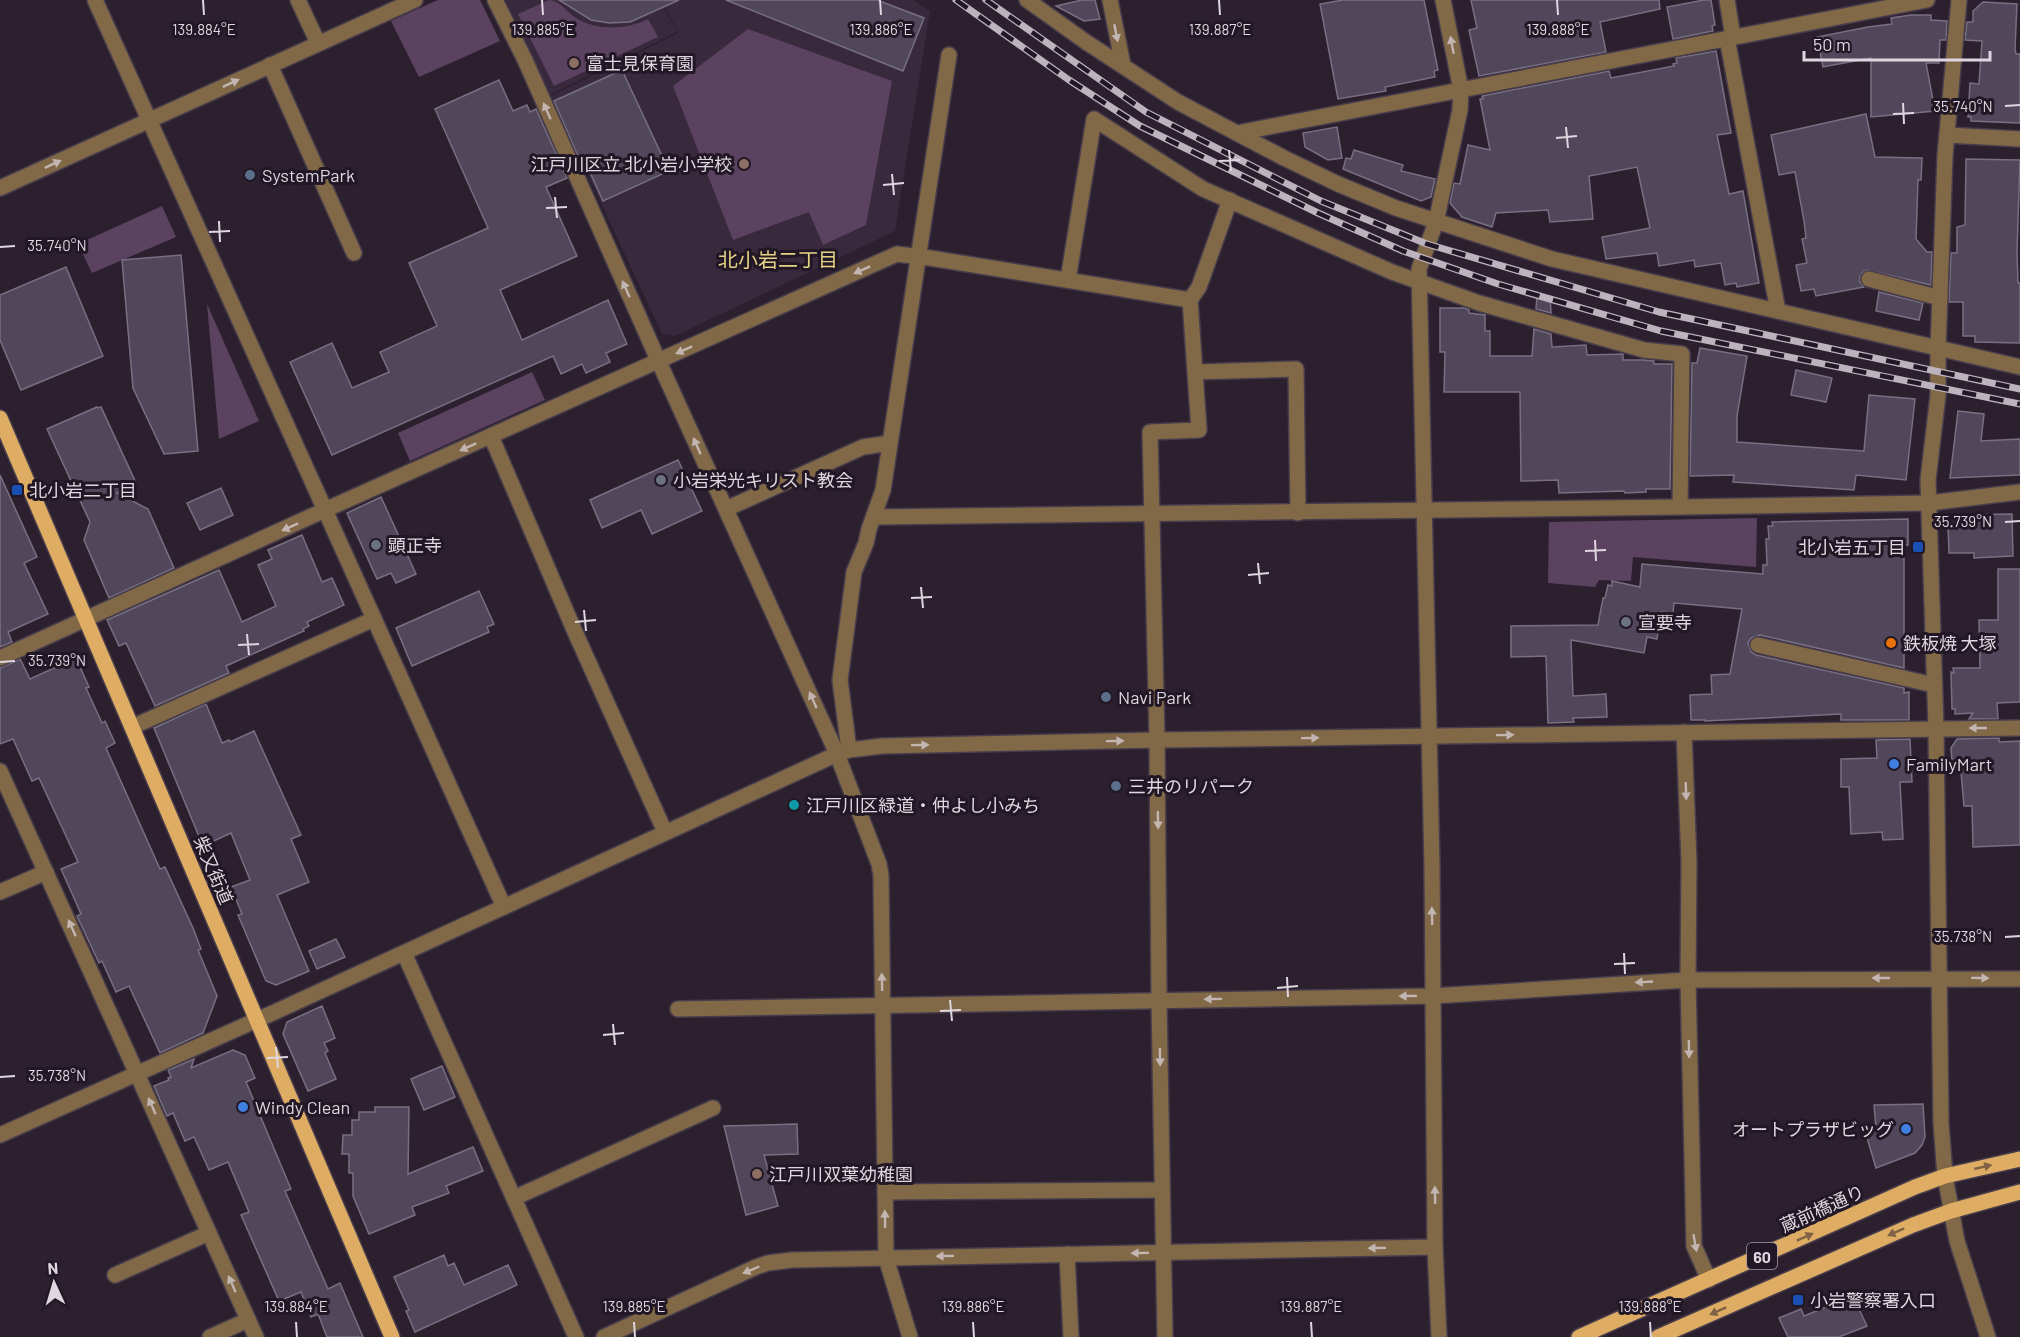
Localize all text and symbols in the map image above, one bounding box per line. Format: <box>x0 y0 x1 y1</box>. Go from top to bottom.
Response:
text: 139.884°E <box>172 20 236 38</box>
text: 139.885°E <box>511 20 575 38</box>
text: 139.886°E <box>849 20 913 38</box>
text: 139.887°E <box>1189 20 1251 38</box>
text: 139.888°E <box>1526 20 1590 38</box>
one-way arrow <box>1112 23 1121 42</box>
scale bar <box>1804 24 1990 62</box>
text: 50 m <box>1813 33 1851 55</box>
one-way arrow <box>1447 36 1456 55</box>
place label: 富士見保育園 <box>586 52 694 74</box>
marker: 富士見保育園 <box>567 56 581 70</box>
one-way arrow <box>222 78 240 88</box>
text: 35.740°N <box>1933 97 1993 115</box>
one-way arrow <box>542 101 552 119</box>
place label: 江戸川区立 北小岩小学校 <box>530 153 732 175</box>
marker: 江戸川区立 北小岩小学校 <box>737 157 751 171</box>
one-way arrow <box>45 159 62 168</box>
place label: SystemPark <box>262 164 355 186</box>
marker: SystemPark <box>243 168 257 182</box>
text: 35.740°N <box>27 236 87 254</box>
district label: 北小岩二丁目 <box>718 247 838 271</box>
one-way arrow <box>853 266 871 276</box>
one-way arrow <box>621 280 631 298</box>
one-way arrow <box>676 346 693 355</box>
one-way arrow <box>693 438 702 455</box>
one-way arrow <box>458 442 476 452</box>
place label: 小岩栄光キリスト教会 <box>673 469 853 491</box>
marker: 小岩栄光キリスト教会 <box>654 473 668 487</box>
place label: 北小岩二丁目 <box>29 479 137 501</box>
marker: 北小岩二丁目 <box>10 483 24 497</box>
text: 35.739°N <box>1934 512 1992 530</box>
one-way arrow <box>281 522 298 531</box>
place label: 顕正寺 <box>388 534 442 556</box>
place label: 北小岩五丁目 <box>1798 536 1906 558</box>
marker: 顕正寺 <box>369 538 383 552</box>
marker: 北小岩五丁目 <box>1911 540 1925 554</box>
place label: 宣要寺 <box>1638 611 1692 633</box>
marker: 宣要寺 <box>1619 615 1633 629</box>
place label: 鉄板焼 大塚 <box>1903 632 1997 654</box>
marker: 鉄板焼 大塚 <box>1884 636 1898 650</box>
text: 35.739°N <box>28 651 86 669</box>
place label: Navi Park <box>1118 686 1191 708</box>
marker: Navi Park <box>1099 690 1113 704</box>
one-way arrow <box>808 692 817 709</box>
one-way arrow <box>1968 723 1987 733</box>
one-way arrow <box>1496 731 1515 740</box>
one-way arrow <box>1301 733 1320 743</box>
one-way arrow <box>1106 736 1125 746</box>
one-way arrow <box>911 741 930 750</box>
place label: FamilyMart <box>1906 753 1992 775</box>
marker: FamilyMart <box>1887 757 1901 771</box>
place label: 三井のリパーク <box>1128 775 1254 797</box>
marker: 三井のリパーク <box>1109 779 1123 793</box>
one-way arrow <box>1682 781 1691 800</box>
place label: 江戸川区緑道・仲よし小みち <box>806 794 1040 816</box>
marker: 江戸川区緑道・仲よし小みち <box>787 798 801 812</box>
one-way arrow <box>1153 810 1163 829</box>
street label: 柴又街道 <box>190 833 238 907</box>
one-way arrow <box>1427 906 1437 925</box>
one-way arrow <box>67 920 76 937</box>
text: 35.738°N <box>1934 927 1992 945</box>
one-way arrow <box>877 973 887 992</box>
one-way arrow <box>1872 973 1891 983</box>
one-way arrow <box>1970 974 1989 983</box>
one-way arrow <box>1635 978 1654 987</box>
one-way arrow <box>1398 991 1417 1001</box>
one-way arrow <box>1203 994 1222 1004</box>
one-way arrow <box>1684 1039 1694 1058</box>
one-way arrow <box>1155 1047 1165 1066</box>
text: 35.738°N <box>28 1066 86 1084</box>
one-way arrow <box>147 1096 157 1114</box>
place label: Windy Clean <box>255 1096 350 1118</box>
marker: Windy Clean <box>236 1100 250 1114</box>
place label: オートプラザビッグ <box>1732 1118 1894 1140</box>
marker: オートプラザビッグ <box>1899 1122 1913 1136</box>
one-way arrow <box>1973 1161 1992 1171</box>
place label: 江戸川双葉幼稚園 <box>769 1163 913 1185</box>
marker: 江戸川双葉幼稚園 <box>750 1167 764 1181</box>
street label: 蔵前橋通り <box>1776 1180 1868 1236</box>
one-way arrow <box>1430 1185 1440 1204</box>
one-way arrow <box>881 1210 890 1229</box>
one-way arrow <box>1887 1227 1905 1237</box>
one-way arrow <box>1797 1232 1814 1241</box>
one-way arrow <box>1691 1234 1700 1253</box>
one-way arrow <box>1367 1243 1386 1253</box>
road number: 60 <box>1747 1243 1777 1269</box>
one-way arrow <box>1130 1248 1149 1258</box>
one-way arrow <box>935 1252 954 1261</box>
north arrow <box>24 1253 84 1313</box>
text: N <box>47 1258 59 1277</box>
one-way arrow <box>742 1265 760 1275</box>
one-way arrow <box>227 1274 237 1292</box>
place label: 小岩警察署入口 <box>1810 1289 1936 1311</box>
marker: 小岩警察署入口 <box>1791 1293 1805 1307</box>
text: 139.884°E <box>264 1297 328 1315</box>
text: 139.885°E <box>602 1297 666 1315</box>
text: 139.886°E <box>941 1297 1005 1315</box>
text: 139.887°E <box>1280 1297 1342 1315</box>
text: 139.888°E <box>1618 1297 1682 1315</box>
one-way arrow <box>1709 1306 1726 1315</box>

